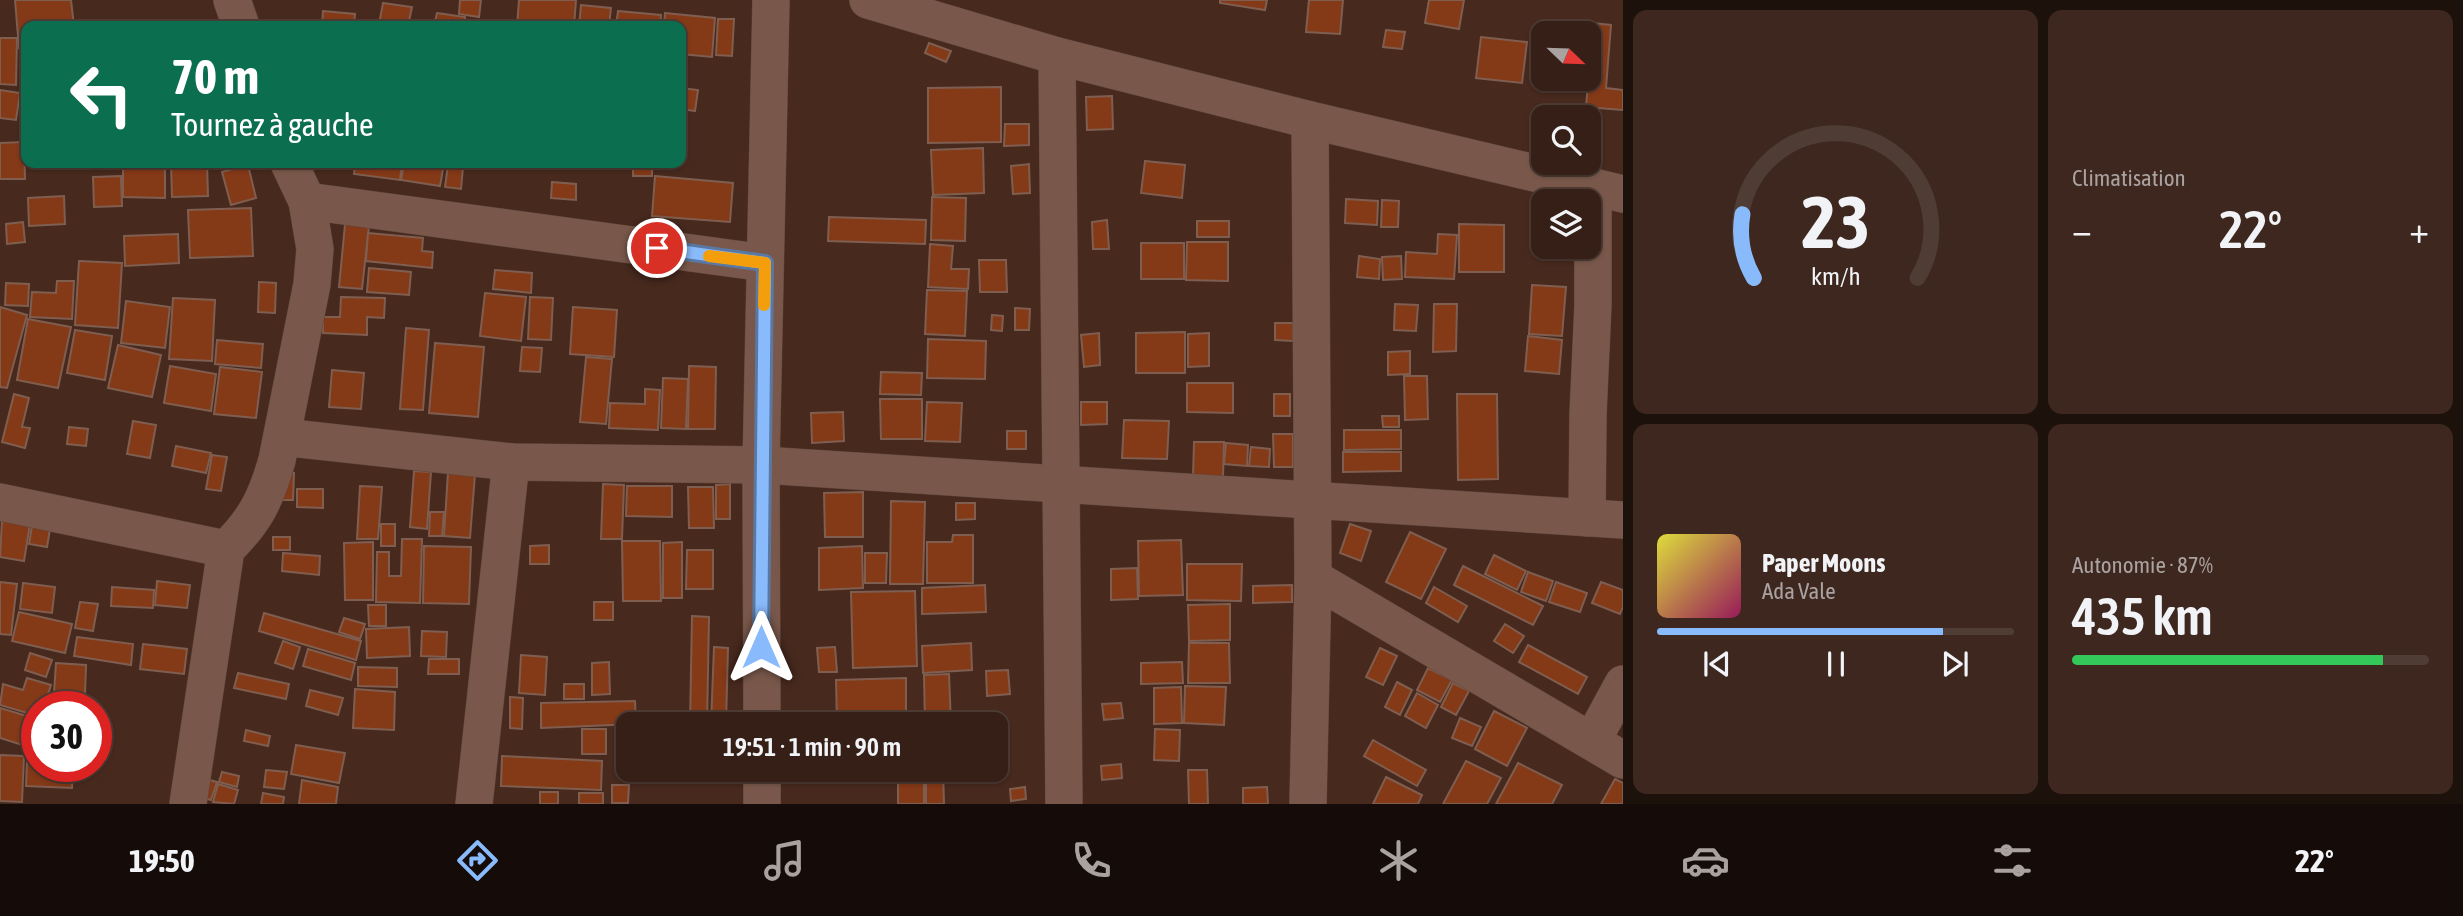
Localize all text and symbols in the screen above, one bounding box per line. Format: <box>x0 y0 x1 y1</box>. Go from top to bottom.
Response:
north arrow <box>1531 21 1601 91</box>
map controls <box>1531 21 1601 259</box>
text: 70 m <box>171 48 259 104</box>
icon: left <box>56 49 147 140</box>
button: search <box>1531 105 1601 175</box>
text: Tournez à gauche <box>171 106 374 143</box>
text: Climatisation <box>2072 165 2186 191</box>
text: 23 <box>1801 180 1870 263</box>
button: layers <box>1531 189 1601 259</box>
text: 22° <box>2219 199 2282 259</box>
text: − <box>2072 208 2092 251</box>
text: + <box>2409 208 2429 251</box>
pin <box>627 218 687 278</box>
icon: arrive <box>638 229 676 267</box>
text: km/h <box>1811 262 1860 290</box>
text: Paper Moons <box>1762 548 1885 578</box>
text: Autonomie · 87% <box>2072 552 2213 578</box>
text: Ada Vale <box>1762 578 1836 604</box>
text: 435 km <box>2072 586 2213 646</box>
position arrow <box>724 610 798 684</box>
icon: previous <box>1698 645 1736 683</box>
icon: pause <box>1817 645 1855 683</box>
icon: next <box>1936 645 1974 683</box>
speed limit sign: 30 <box>21 691 112 782</box>
text: 19:51 · 1 min · 90 m <box>723 732 901 762</box>
icon: directions <box>453 836 502 885</box>
icon: music <box>760 836 809 885</box>
icon: phone <box>1067 836 1116 885</box>
icon: climate <box>1374 836 1423 885</box>
icon: car <box>1681 836 1730 885</box>
icon: filters <box>1988 836 2037 885</box>
text: 19:50 <box>129 842 195 879</box>
text: 22° <box>2295 842 2334 879</box>

